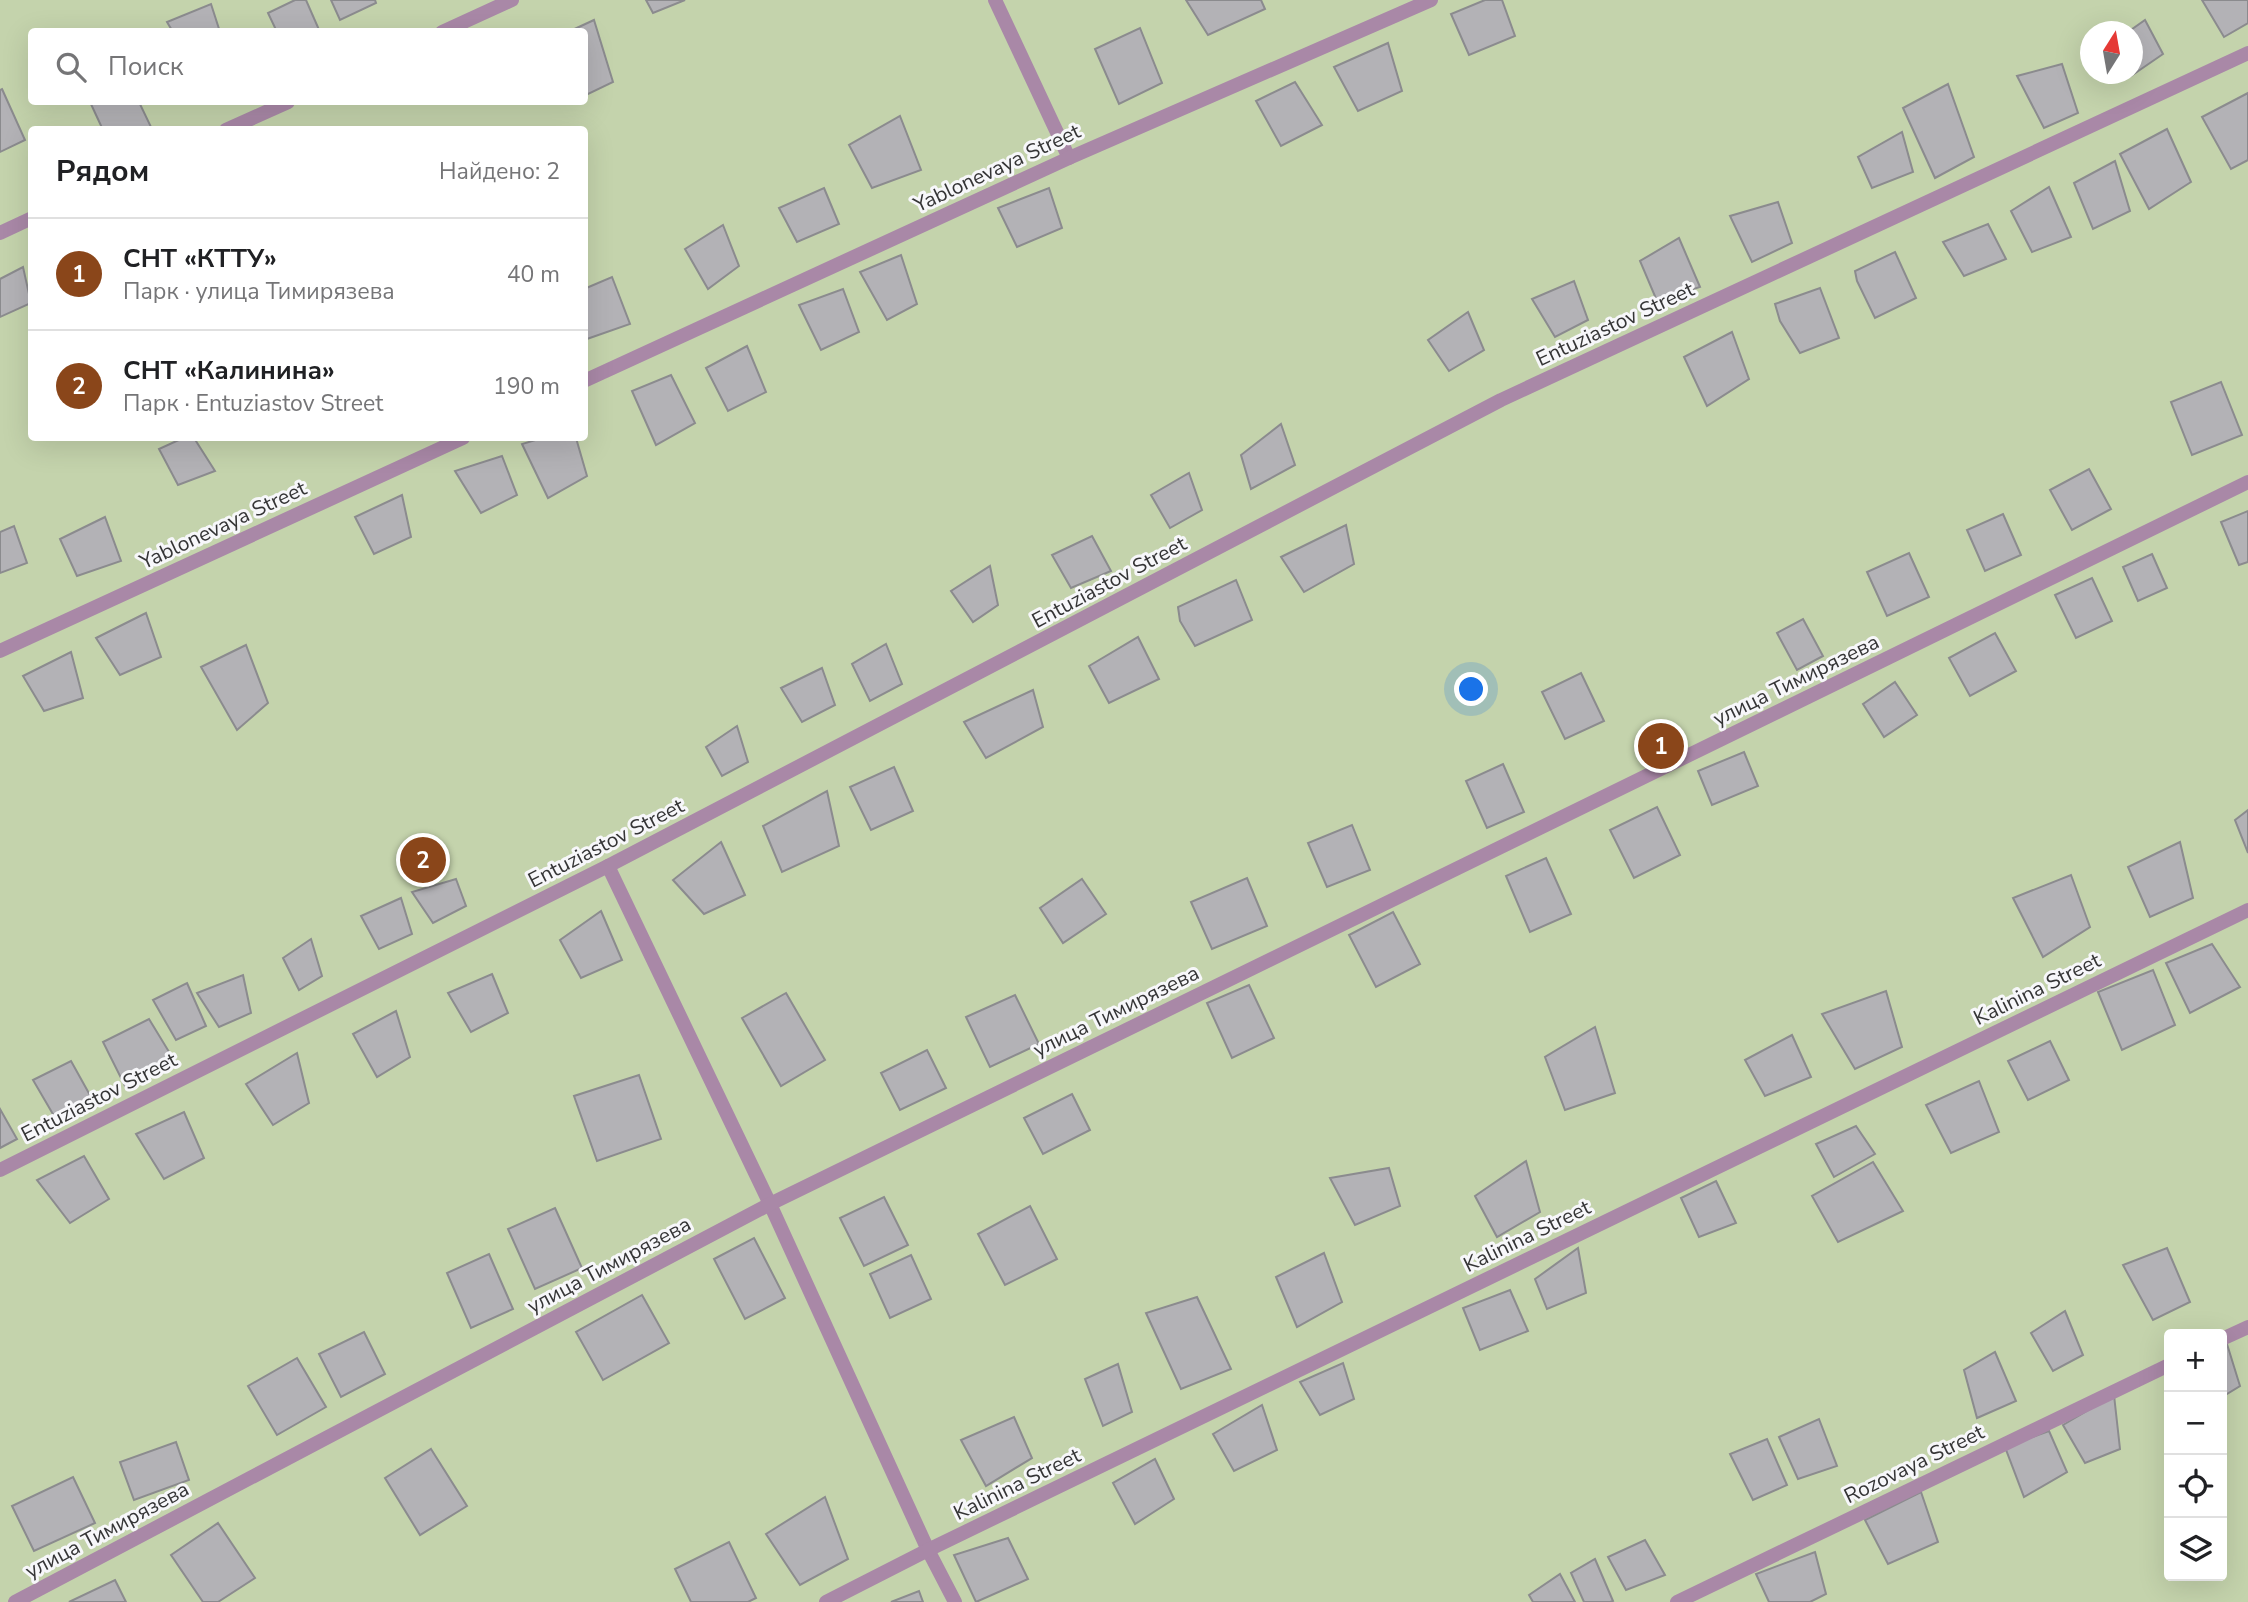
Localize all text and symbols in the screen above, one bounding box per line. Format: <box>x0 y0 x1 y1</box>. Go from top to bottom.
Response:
north arrow <box>2080 21 2143 84</box>
search box <box>28 28 588 105</box>
icon: search <box>52 48 90 86</box>
text: Поиск <box>108 49 184 84</box>
street label: Yablonevaya Street <box>908 117 1086 219</box>
text: Рядом <box>56 151 149 192</box>
text: Найдено: 2 <box>439 156 560 187</box>
text: СНТ «КТТУ» <box>123 241 277 276</box>
text: 1 <box>72 259 86 290</box>
text: 40 m <box>507 259 560 290</box>
street label: Entuziastov Street <box>1531 275 1699 373</box>
text: Парк · улица Тимирязева <box>123 276 395 307</box>
text: СНТ «Калинина» <box>123 353 335 388</box>
text: 2 <box>72 371 86 402</box>
text: 190 m <box>493 371 560 402</box>
text: Парк · Entuziastov Street <box>123 388 383 419</box>
street label: Yablonevaya Street <box>134 474 312 576</box>
street label: Entuziastov Street <box>1027 529 1192 635</box>
street label: улица Тимирязева <box>1708 628 1884 732</box>
your location <box>1454 672 1488 706</box>
pin: 1 <box>1638 720 1684 772</box>
street label: Entuziastov Street <box>523 791 689 894</box>
pin: 2 <box>400 834 446 886</box>
street label: Kalinina Street <box>1969 946 2106 1032</box>
street label: улица Тимирязева <box>1028 959 1204 1063</box>
street label: Entuziastov Street <box>16 1045 182 1148</box>
street label: Kalinina Street <box>1459 1193 1596 1279</box>
street label: улица Тимирязева <box>522 1210 696 1320</box>
map controls <box>2164 1329 2227 1581</box>
button: + <box>2164 1329 2227 1392</box>
button: − <box>2164 1392 2227 1455</box>
street label: Rozovaya Street <box>1839 1418 1989 1510</box>
street label: Kalinina Street <box>949 1441 1086 1527</box>
button: locate <box>2164 1455 2227 1518</box>
street label: улица Тимирязева <box>20 1475 194 1585</box>
button: layers <box>2164 1518 2227 1581</box>

